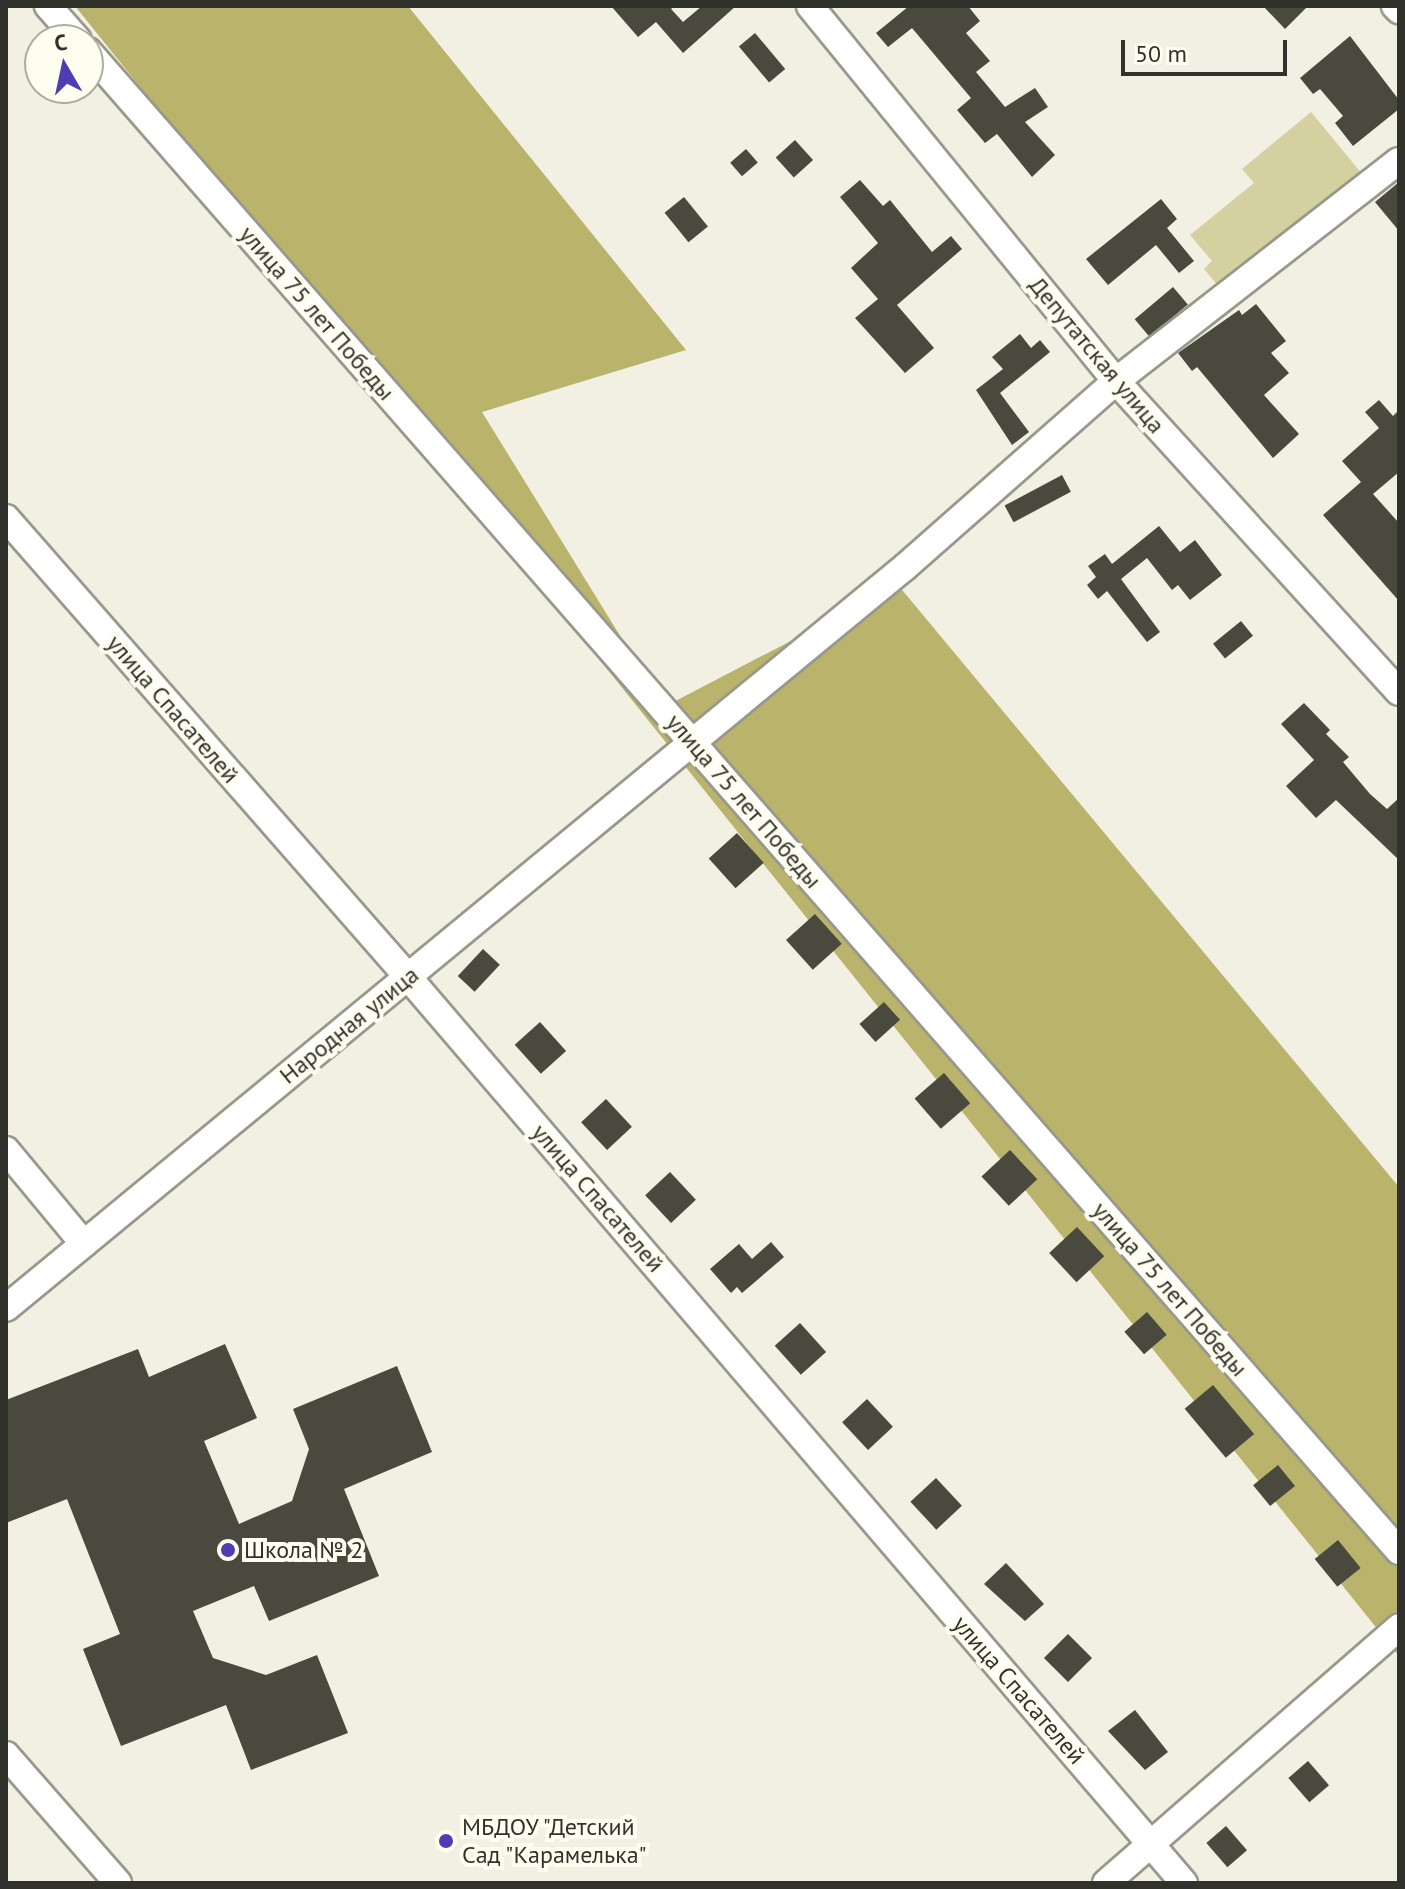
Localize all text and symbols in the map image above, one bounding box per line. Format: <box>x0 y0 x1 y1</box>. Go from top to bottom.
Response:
north arrow <box>24 24 104 104</box>
scale bar <box>1125 24 1291 74</box>
text: С <box>52 27 69 57</box>
text: 50 m <box>1135 38 1187 69</box>
street label: улица 75 лет Победы <box>233 220 401 406</box>
street label: Депутатская улица <box>1023 271 1171 439</box>
street label: улица Спасателей <box>101 629 245 789</box>
street label: улица 75 лет Победы <box>660 708 828 894</box>
street label: Народная улица <box>274 960 424 1090</box>
street label: улица Спасателей <box>526 1118 670 1278</box>
street label: улица 75 лет Победы <box>1086 1196 1254 1382</box>
place label: Школа № 2 <box>244 1536 363 1564</box>
marker: Школа № 2 <box>219 1541 237 1559</box>
street label: улица Спасателей <box>947 1610 1091 1770</box>
place label: МБДОУ "Детский Сад "Карамелька" <box>462 1813 648 1869</box>
marker: МБДОУ "Детский Сад "Карамелька" <box>437 1832 455 1850</box>

